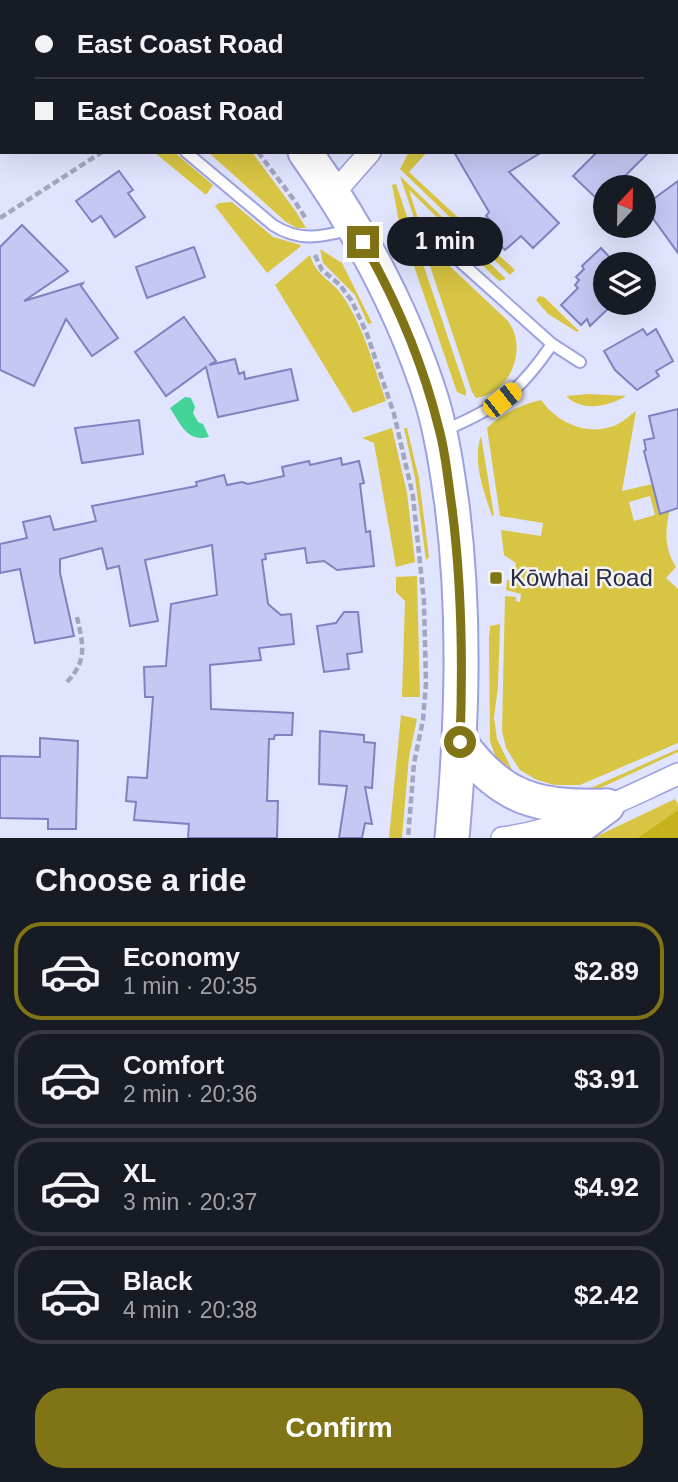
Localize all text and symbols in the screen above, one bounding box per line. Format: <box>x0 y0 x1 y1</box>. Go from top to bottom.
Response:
text: East Coast Road <box>77 29 284 59</box>
text: East Coast Road <box>77 96 284 126</box>
north arrow <box>593 175 656 238</box>
map controls <box>593 175 656 315</box>
callout: 1 min <box>388 218 503 266</box>
route end <box>347 226 379 258</box>
text: 1 min <box>415 228 475 254</box>
button: layers <box>593 252 656 315</box>
car <box>479 379 526 421</box>
place label: Kōwhai Road <box>510 564 653 591</box>
marker: Kōwhai Road <box>488 570 504 586</box>
route start <box>444 726 476 758</box>
text: Choose a ride <box>35 862 247 898</box>
icon: car <box>39 940 102 1003</box>
text: Economy <box>123 942 240 972</box>
text: $2.89 <box>574 956 639 986</box>
text: 1 min · 20:35 <box>123 973 257 999</box>
icon: car <box>39 1048 102 1111</box>
text: Comfort <box>123 1050 224 1080</box>
text: $3.91 <box>574 1064 639 1094</box>
text: 2 min · 20:36 <box>123 1081 257 1107</box>
icon: car <box>39 1156 102 1219</box>
text: XL <box>123 1158 156 1188</box>
text: $4.92 <box>574 1172 639 1202</box>
text: 3 min · 20:37 <box>123 1189 257 1215</box>
icon: car <box>39 1264 102 1327</box>
text: Black <box>123 1266 192 1296</box>
text: $2.42 <box>574 1280 639 1310</box>
text: 4 min · 20:38 <box>123 1297 257 1323</box>
button: Confirm <box>35 1388 643 1468</box>

